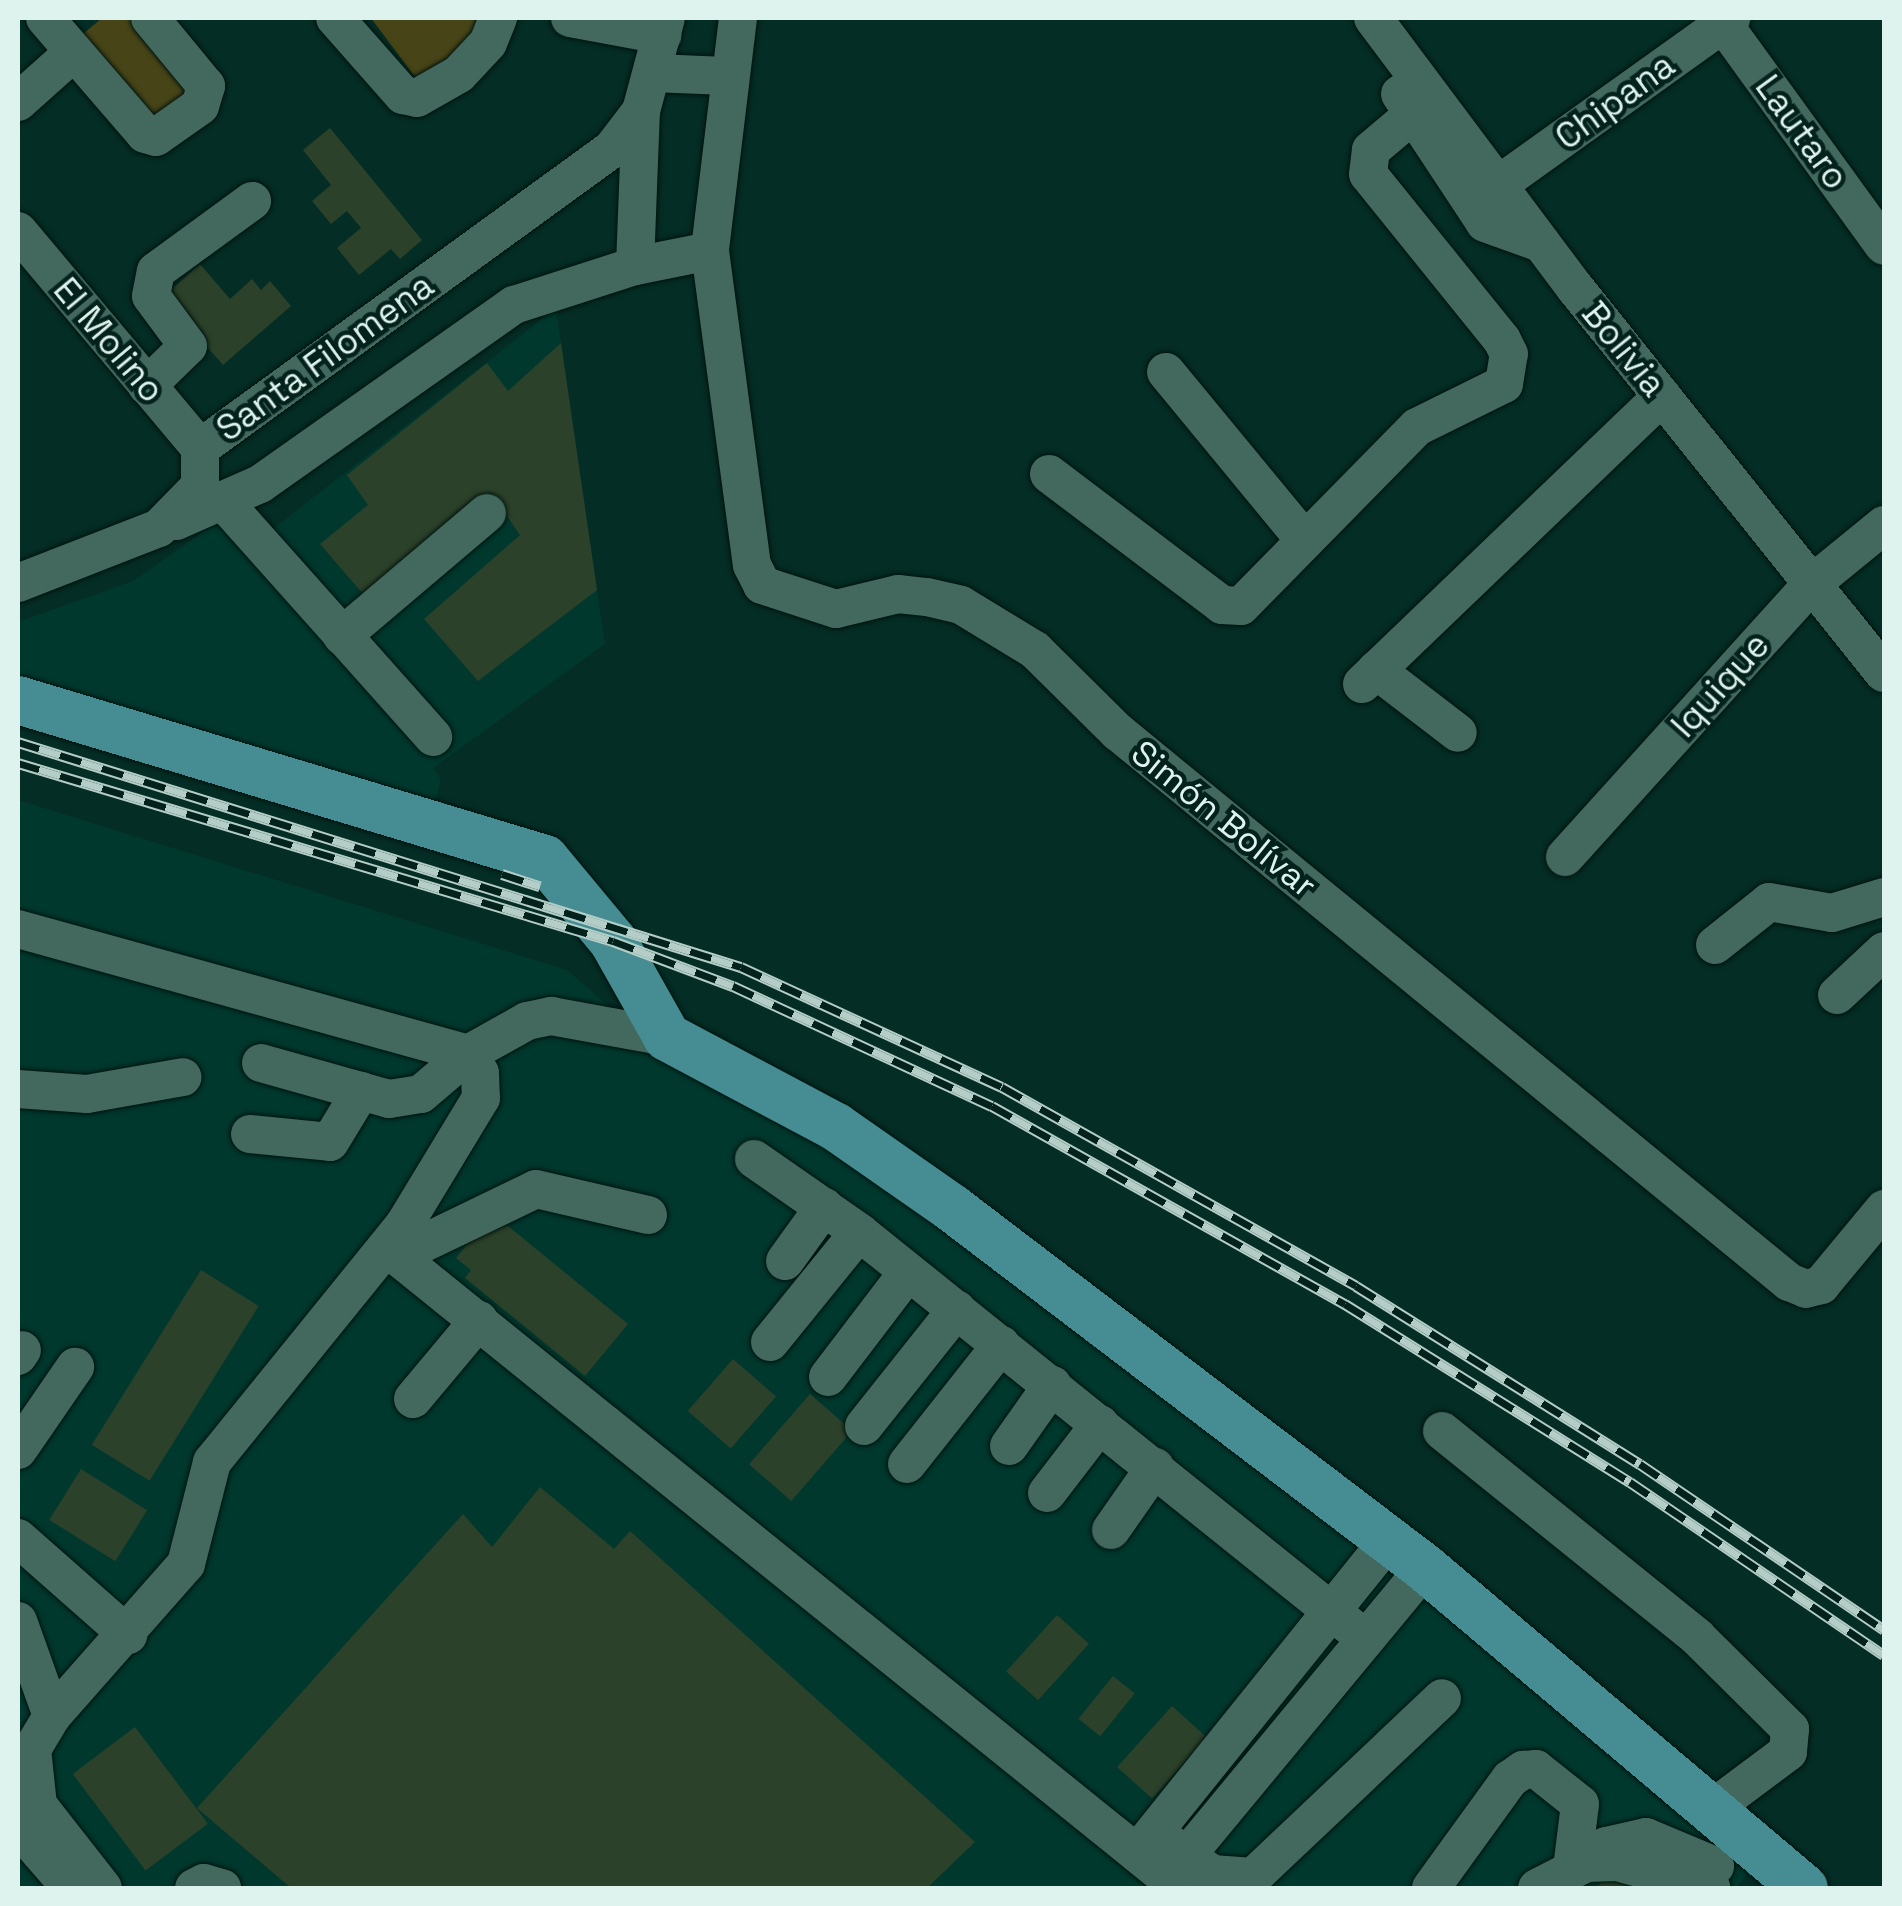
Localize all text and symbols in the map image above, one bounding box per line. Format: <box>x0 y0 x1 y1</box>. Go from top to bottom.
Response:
street label: Chipana <box>1547 44 1683 158</box>
street label: Lautaro <box>1747 67 1857 197</box>
street label: Santa Filomena <box>208 264 442 450</box>
street label: El Molino <box>45 269 173 411</box>
street label: Bolivia <box>1573 293 1675 405</box>
street label: Iquique <box>1662 624 1778 746</box>
street label: Simón Bolívar <box>1123 732 1325 906</box>

